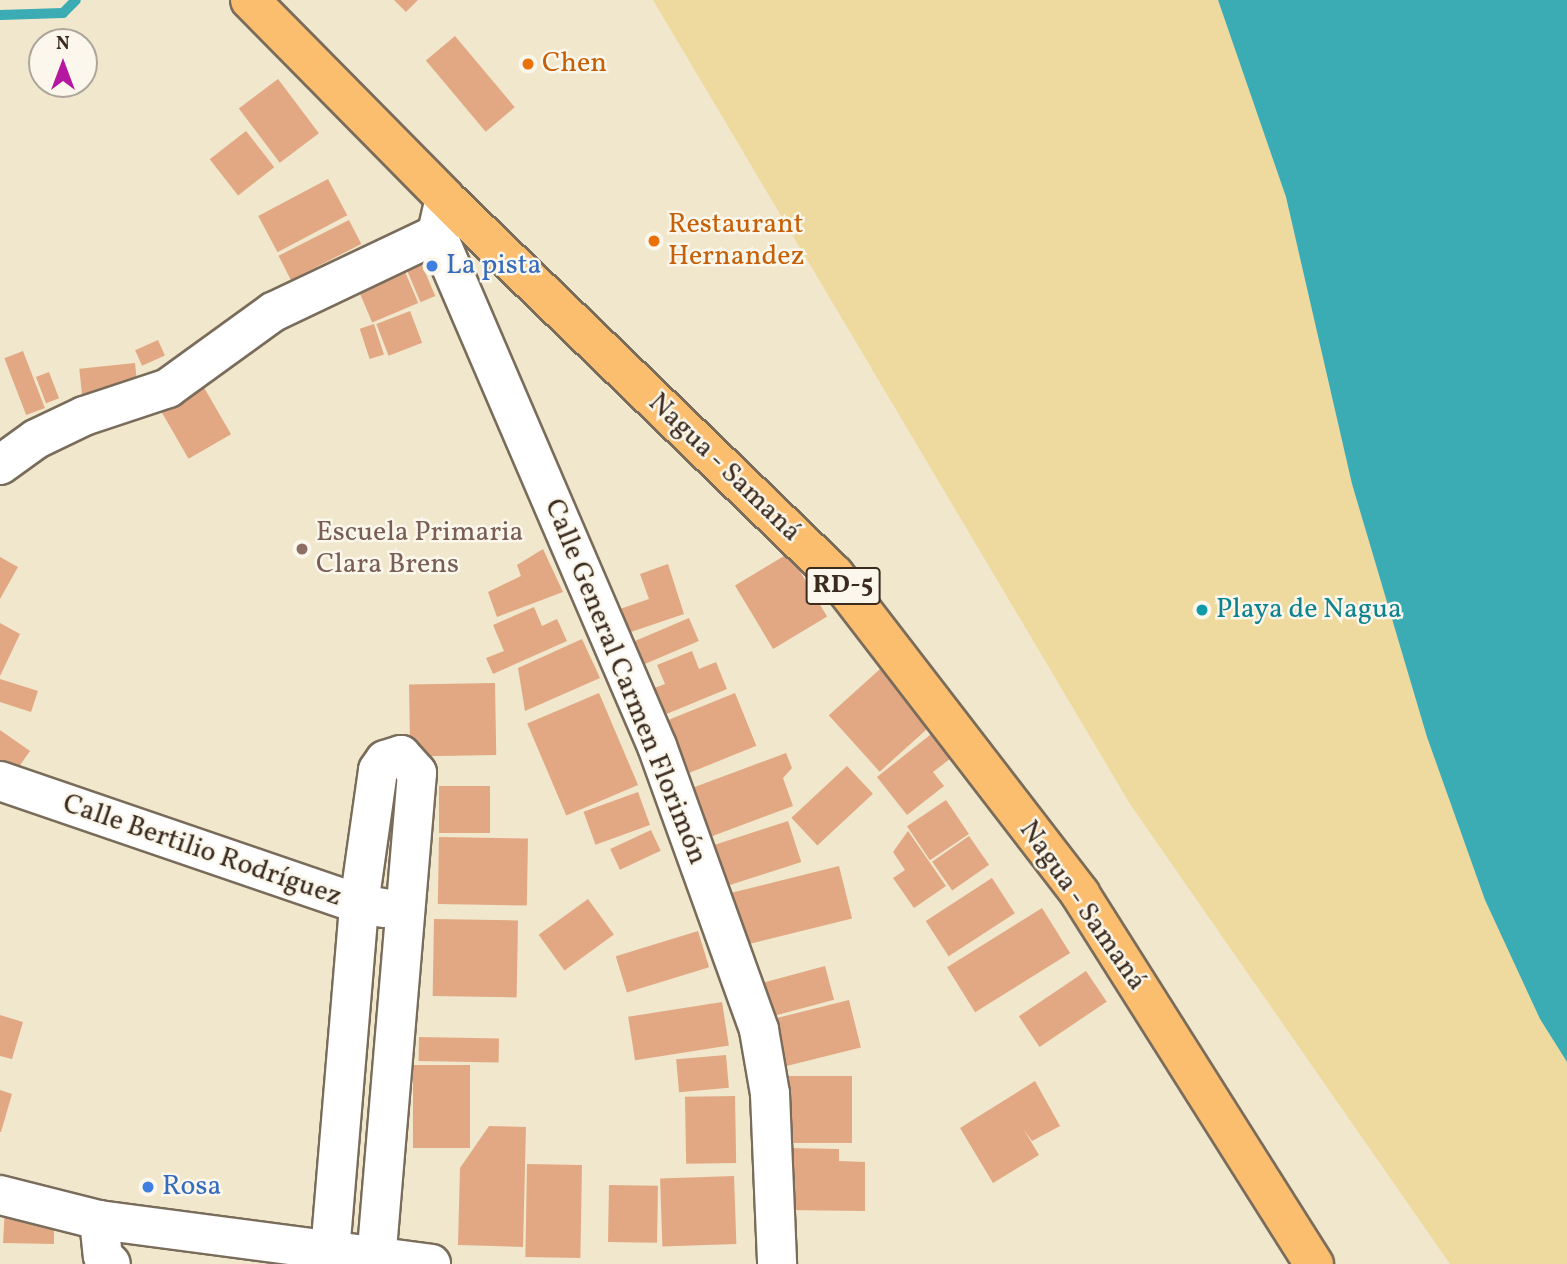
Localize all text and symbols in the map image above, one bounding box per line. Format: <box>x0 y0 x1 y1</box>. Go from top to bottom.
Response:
north arrow <box>28 28 98 98</box>
text: N <box>56 31 70 57</box>
place label: Chen <box>542 47 607 81</box>
marker: Chen <box>520 56 536 72</box>
place label: Restaurant Hernandez <box>668 208 805 274</box>
marker: Restaurant Hernandez <box>646 233 662 249</box>
place label: La pista <box>446 249 541 283</box>
marker: La pista <box>424 258 440 274</box>
street label: Nagua - Samaná <box>640 386 808 550</box>
street label: Calle General Carmen Florimón <box>536 494 714 870</box>
place label: Escuela Primaria Clara Brens <box>316 516 524 582</box>
marker: Escuela Primaria Clara Brens <box>294 541 310 557</box>
road number: RD-5 <box>804 564 882 608</box>
place label: Playa de Nagua <box>1216 593 1402 627</box>
marker: Playa de Nagua <box>1194 602 1210 618</box>
street label: Calle Bertilio Rodríguez <box>58 787 346 915</box>
street label: Nagua - Samaná <box>1011 814 1153 998</box>
place label: Rosa <box>162 1170 221 1204</box>
marker: Rosa <box>140 1179 156 1195</box>

